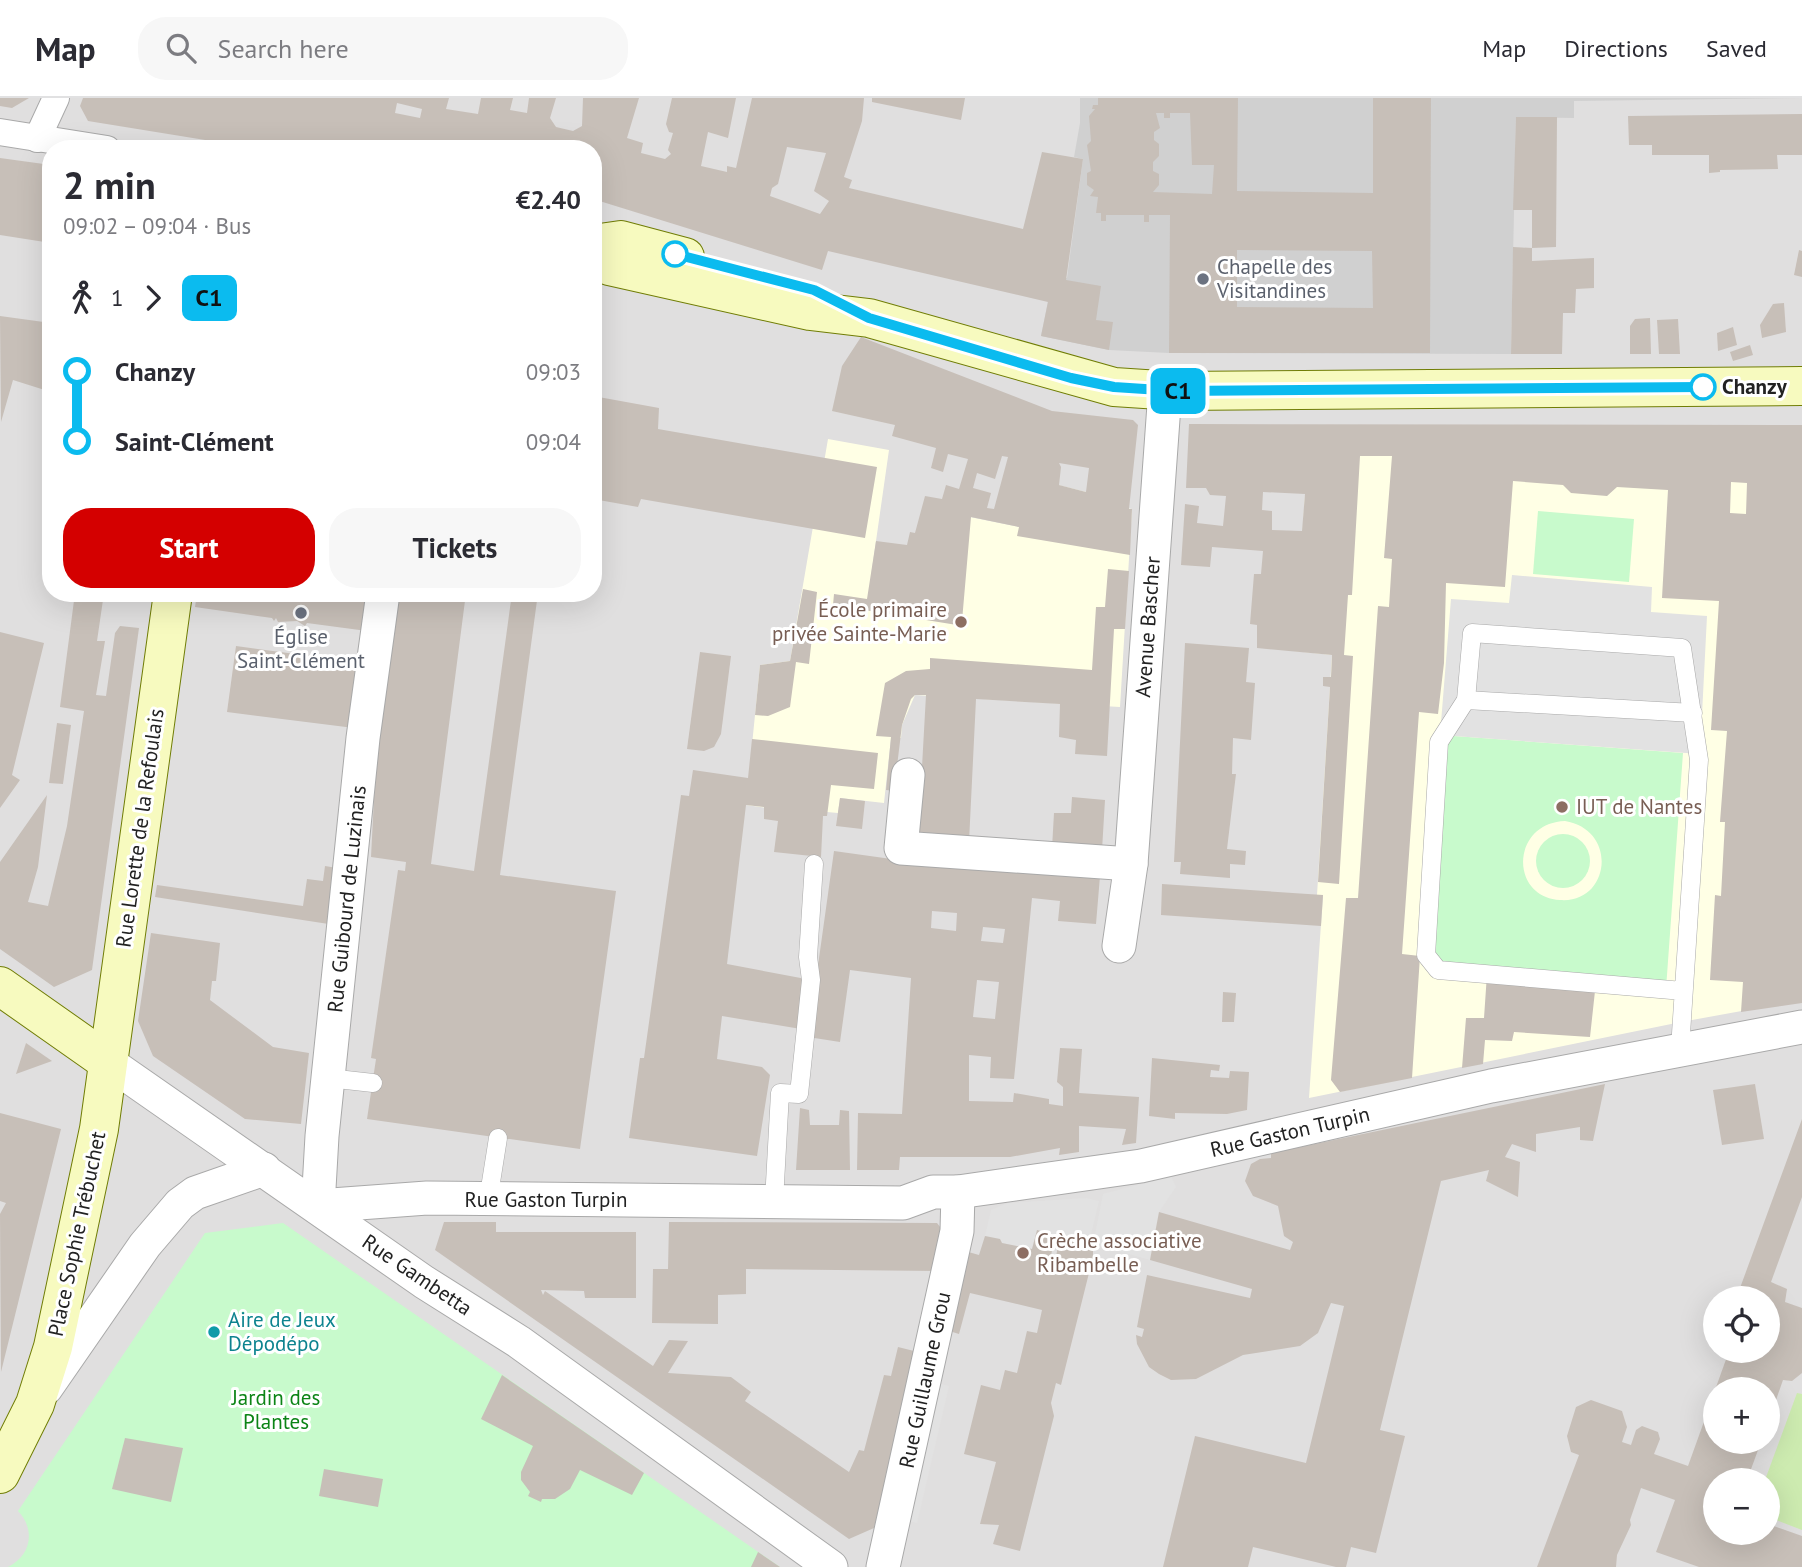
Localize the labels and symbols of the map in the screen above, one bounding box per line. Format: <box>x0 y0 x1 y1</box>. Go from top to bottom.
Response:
unlabelled marker <box>662 241 688 267</box>
place label: Chapelle des Visitandines <box>1216 253 1332 304</box>
marker: Chapelle des Visitandines <box>1195 271 1211 287</box>
line badge: C1 <box>1146 368 1210 414</box>
place label: Chanzy <box>1722 373 1788 400</box>
marker: Chanzy <box>1690 374 1716 400</box>
street label: Avenue Bascher <box>1129 555 1166 698</box>
place label: École primaire privée Sainte-Marie <box>772 596 947 647</box>
marker: Église Saint-Clément <box>293 605 309 621</box>
marker: École primaire privée Sainte-Marie <box>953 614 969 630</box>
place label: Église Saint-Clément <box>237 623 365 674</box>
street label: Rue Lorette de la Refoulais <box>109 707 170 949</box>
street label: Rue Guibourd de Luzinais <box>321 784 372 1014</box>
place label: IUT de Nantes <box>1576 793 1702 820</box>
marker: IUT de Nantes <box>1554 799 1570 815</box>
street label: Rue Gaston Turpin <box>1207 1100 1372 1163</box>
street label: Place Sophie Trébuchet <box>42 1129 111 1339</box>
street label: Rue Gaston Turpin <box>465 1186 627 1213</box>
place label: Crèche associative Ribambelle <box>1037 1227 1202 1278</box>
street label: Rue Gambetta <box>357 1228 477 1321</box>
marker: Crèche associative Ribambelle <box>1015 1245 1031 1261</box>
street label: Rue Guillaume Grou <box>893 1289 956 1471</box>
place label: Aire de Jeux Dépodépo <box>228 1306 336 1357</box>
marker: Aire de Jeux Dépodépo <box>206 1324 222 1340</box>
park label: Jardin des Plantes <box>231 1384 320 1435</box>

